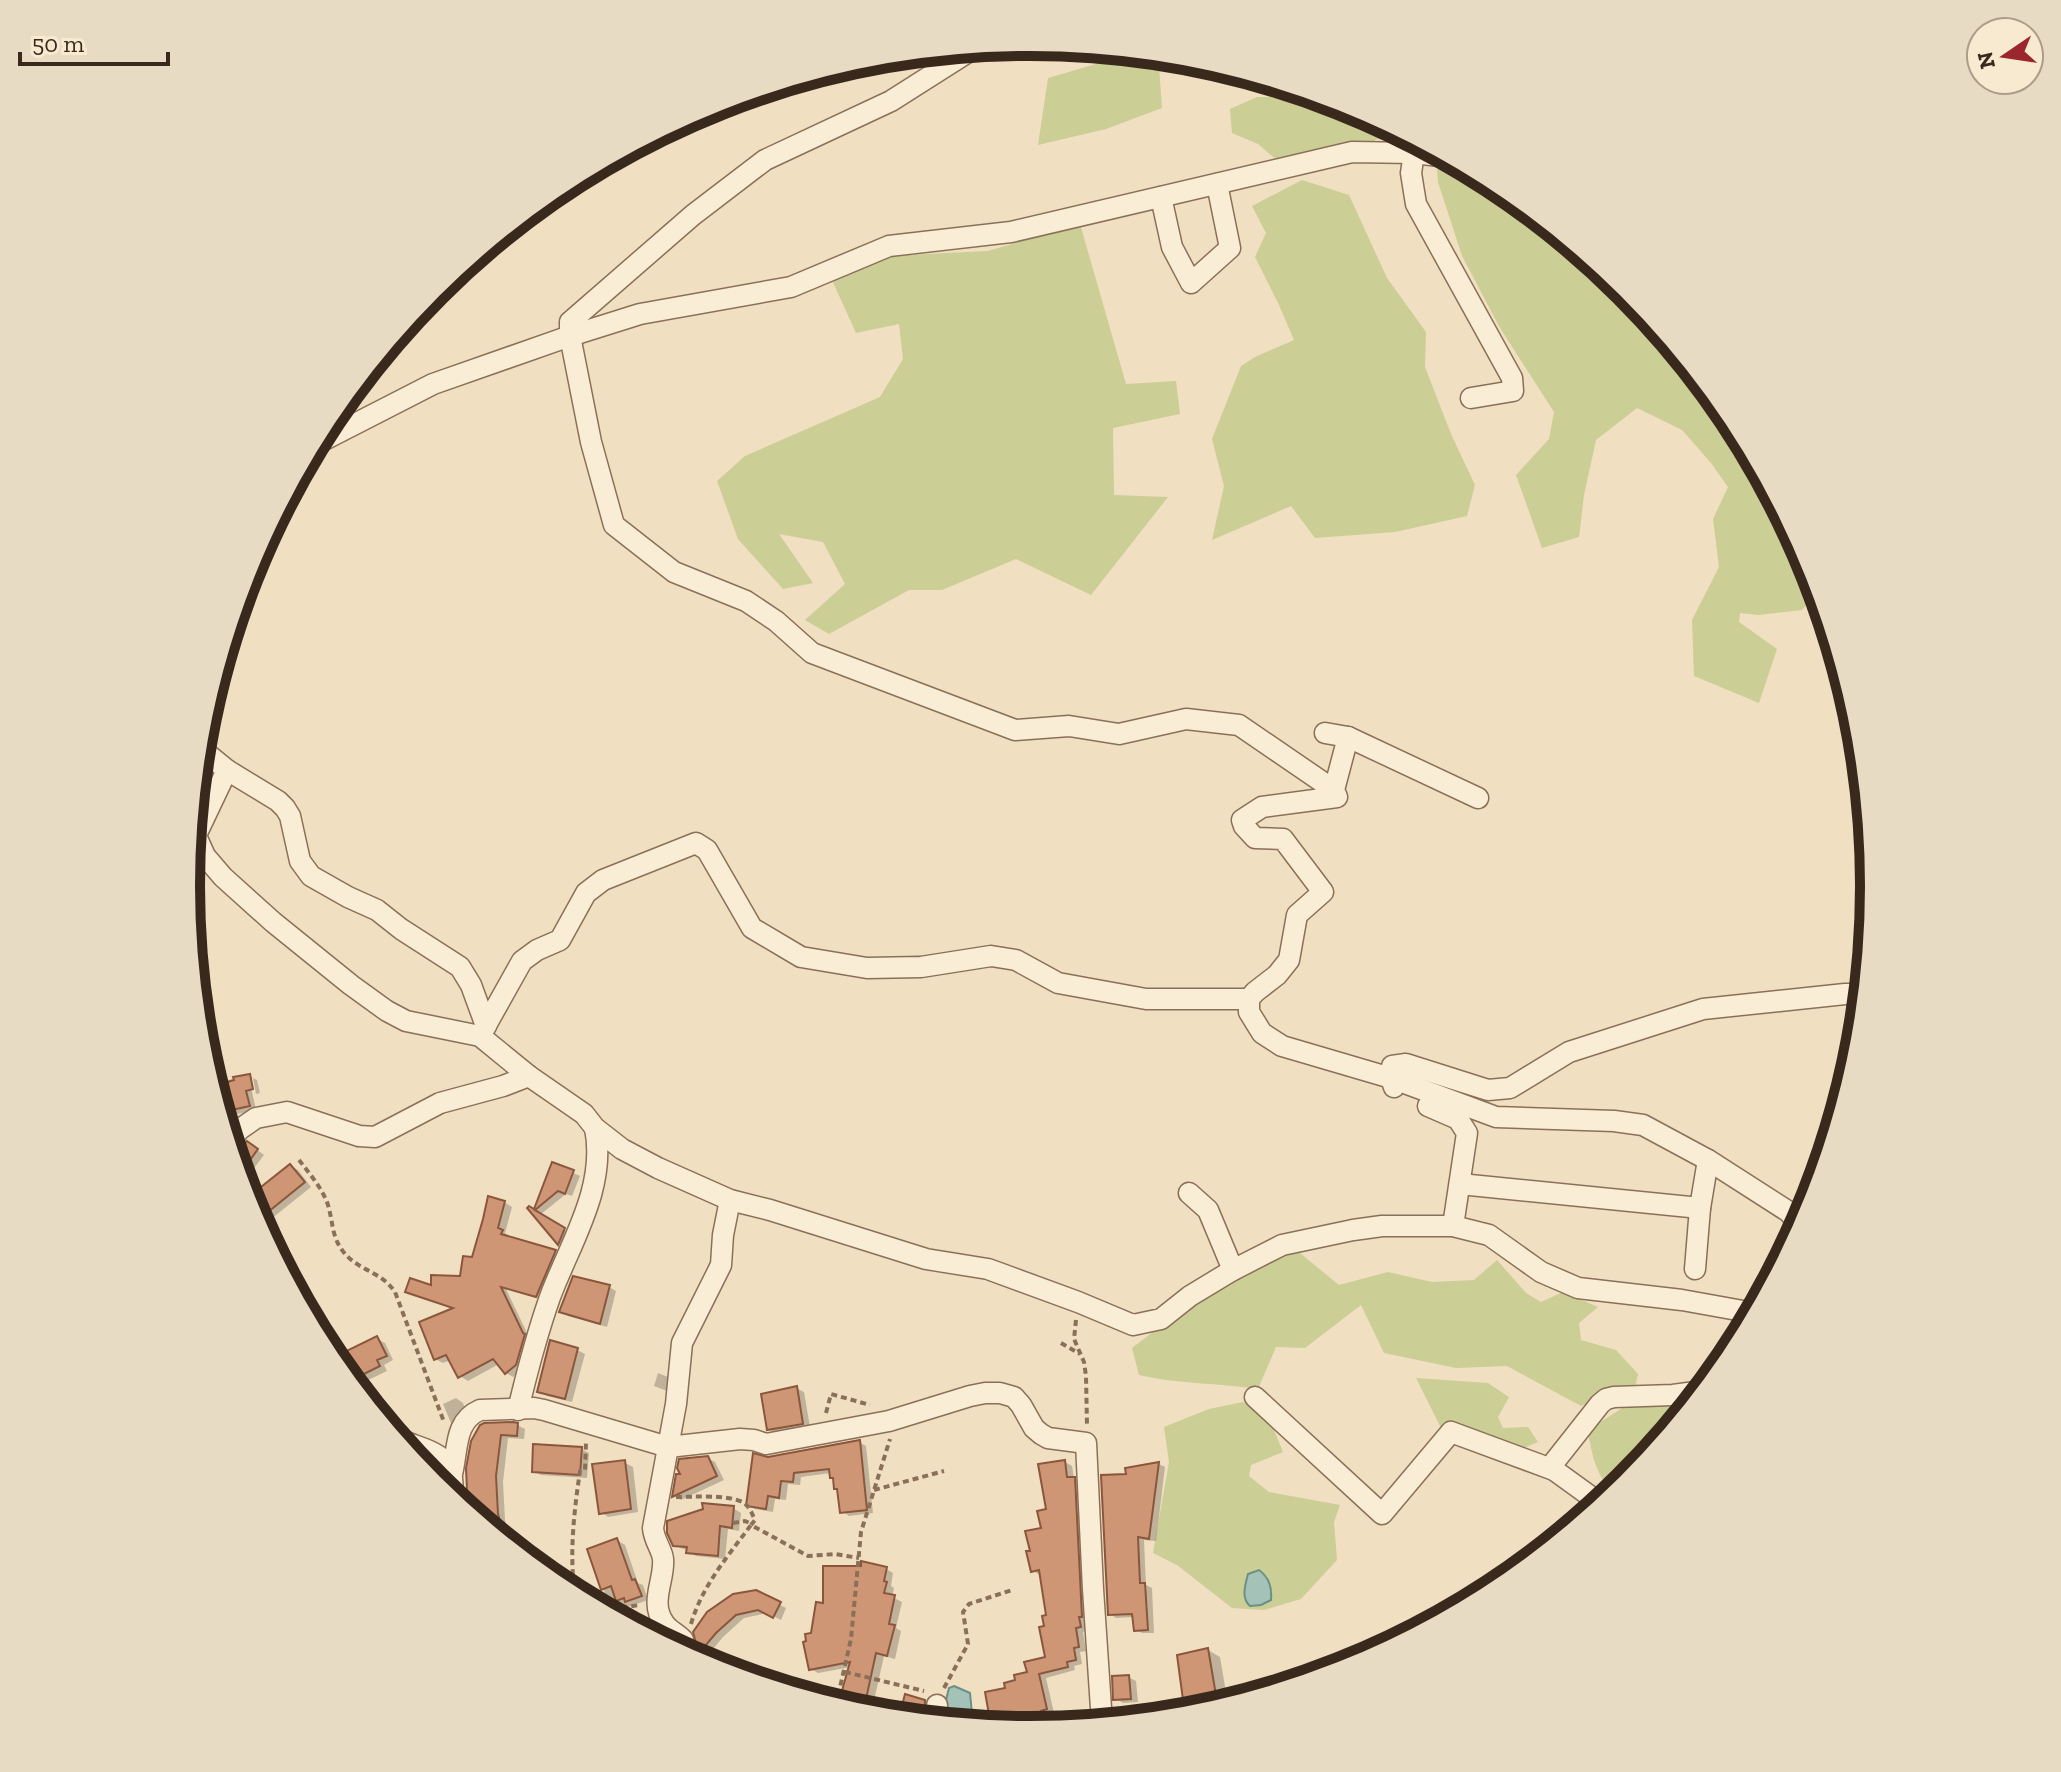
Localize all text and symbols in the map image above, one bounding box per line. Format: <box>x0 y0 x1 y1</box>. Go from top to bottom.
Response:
scale bar <box>20 16 168 66</box>
north arrow <box>1965 16 2045 96</box>
text: 50 m <box>32 29 85 58</box>
text: N <box>1971 49 2001 72</box>

